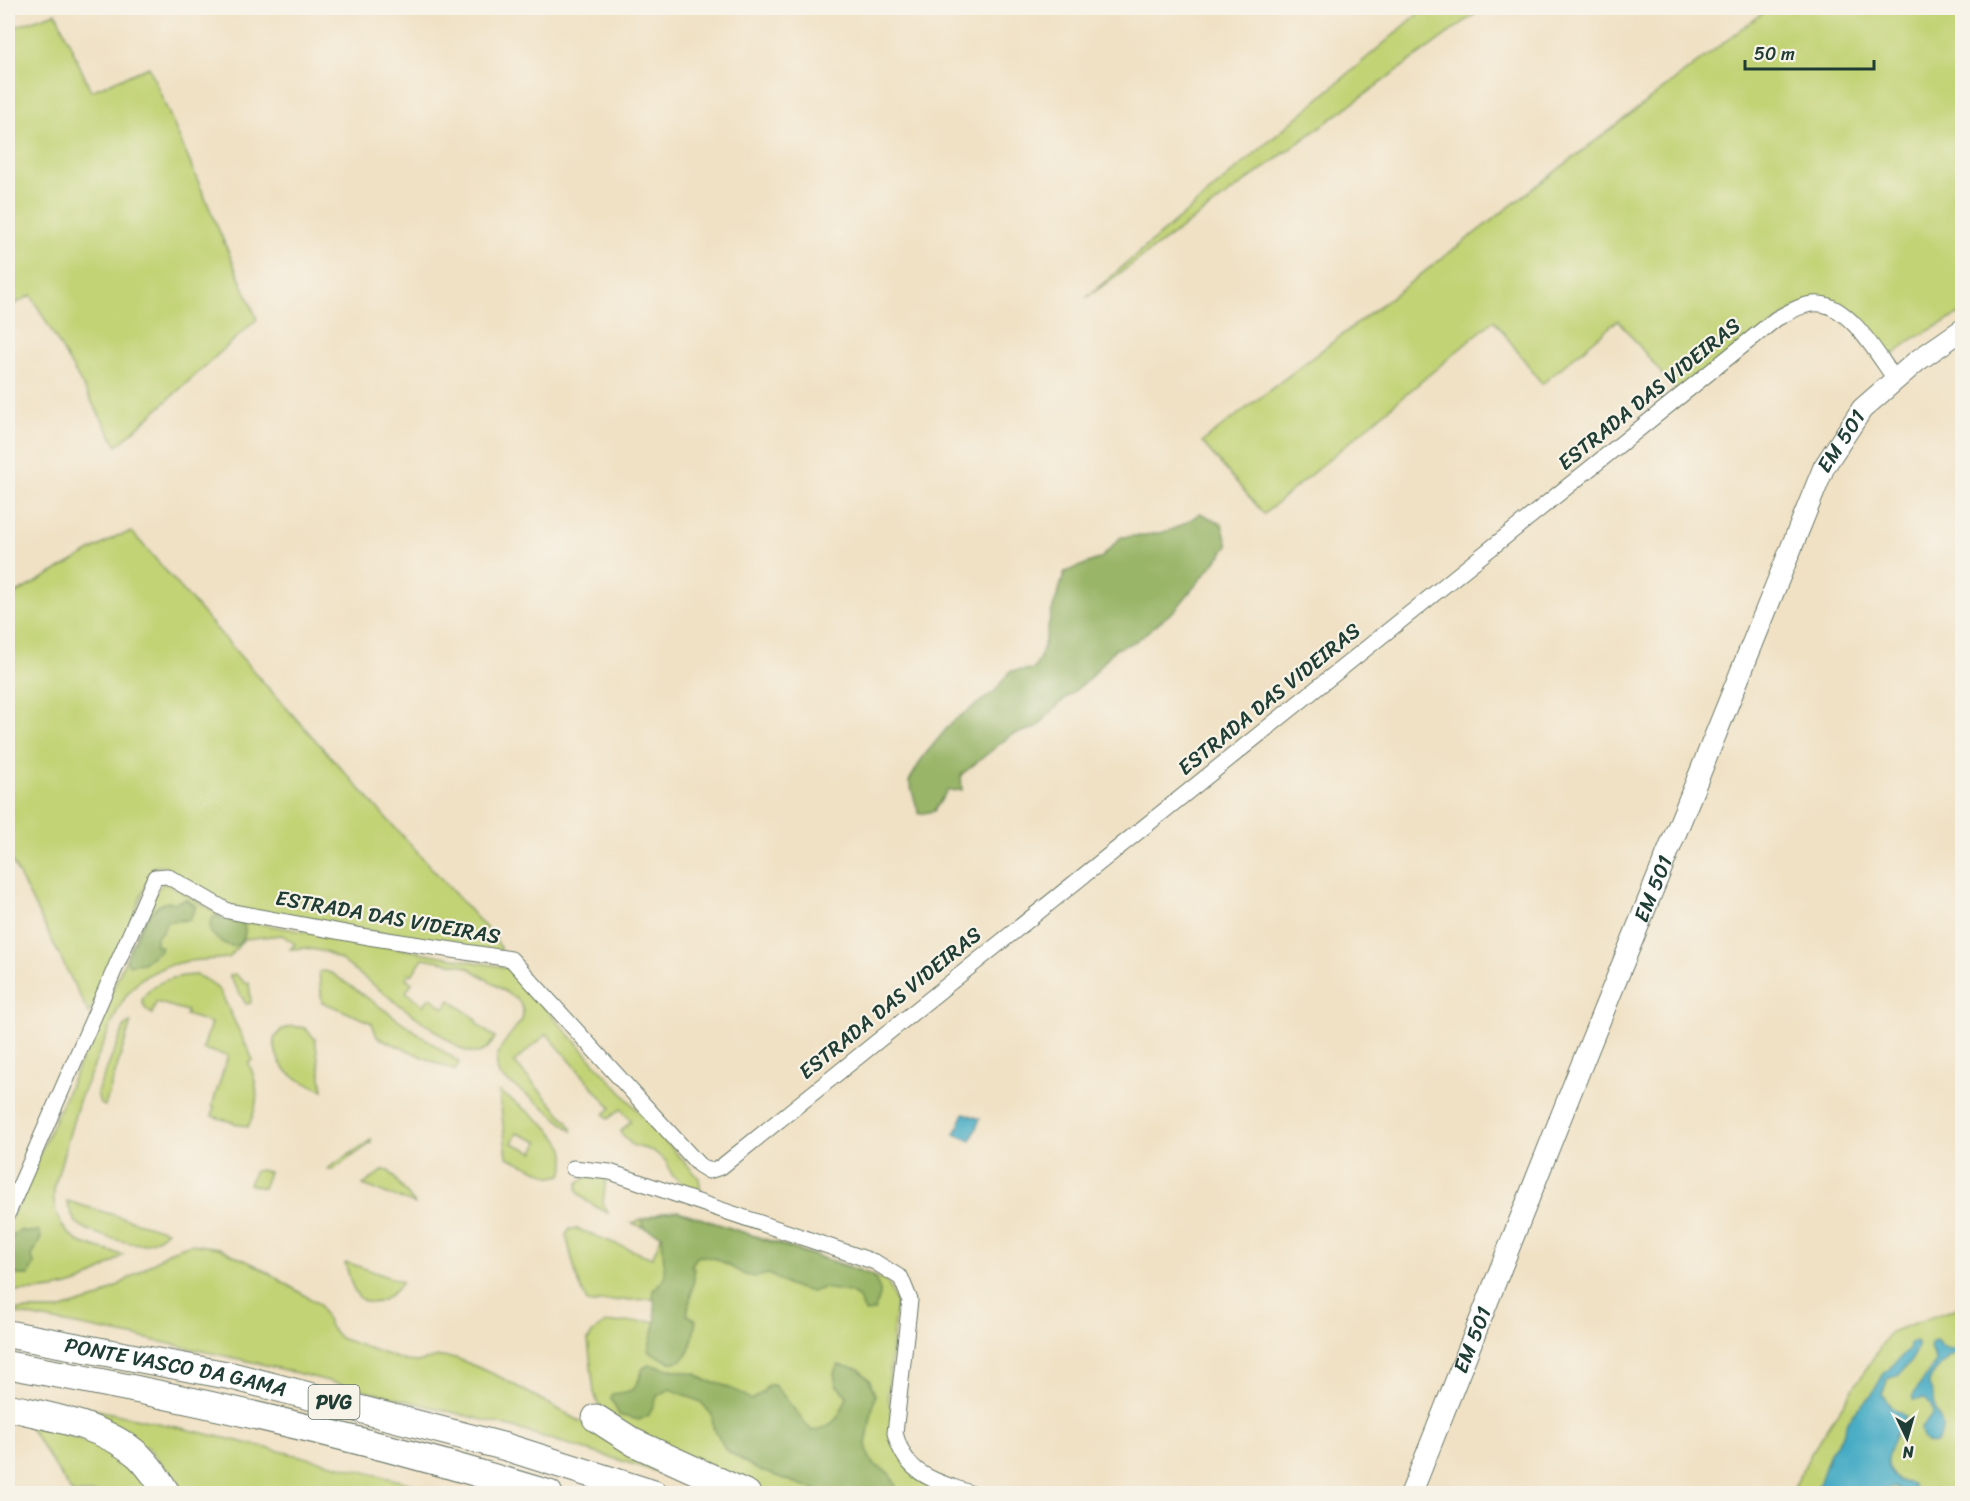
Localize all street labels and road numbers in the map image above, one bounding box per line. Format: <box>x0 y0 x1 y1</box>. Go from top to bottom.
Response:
street label: ESTRADA DAS VIDEIRAS <box>1549 308 1749 480</box>
street label: EM 501 <box>1806 402 1876 480</box>
street label: ESTRADA DAS VIDEIRAS <box>1169 613 1369 785</box>
street label: EM 501 <box>1622 849 1684 928</box>
street label: ESTRADA DAS VIDEIRAS <box>273 879 503 955</box>
street label: ESTRADA DAS VIDEIRAS <box>790 917 990 1089</box>
street label: EM 501 <box>1442 1300 1503 1379</box>
street label: PONTE VASCO DA GAMA <box>62 1326 291 1408</box>
road number: PVG <box>308 1385 360 1419</box>

